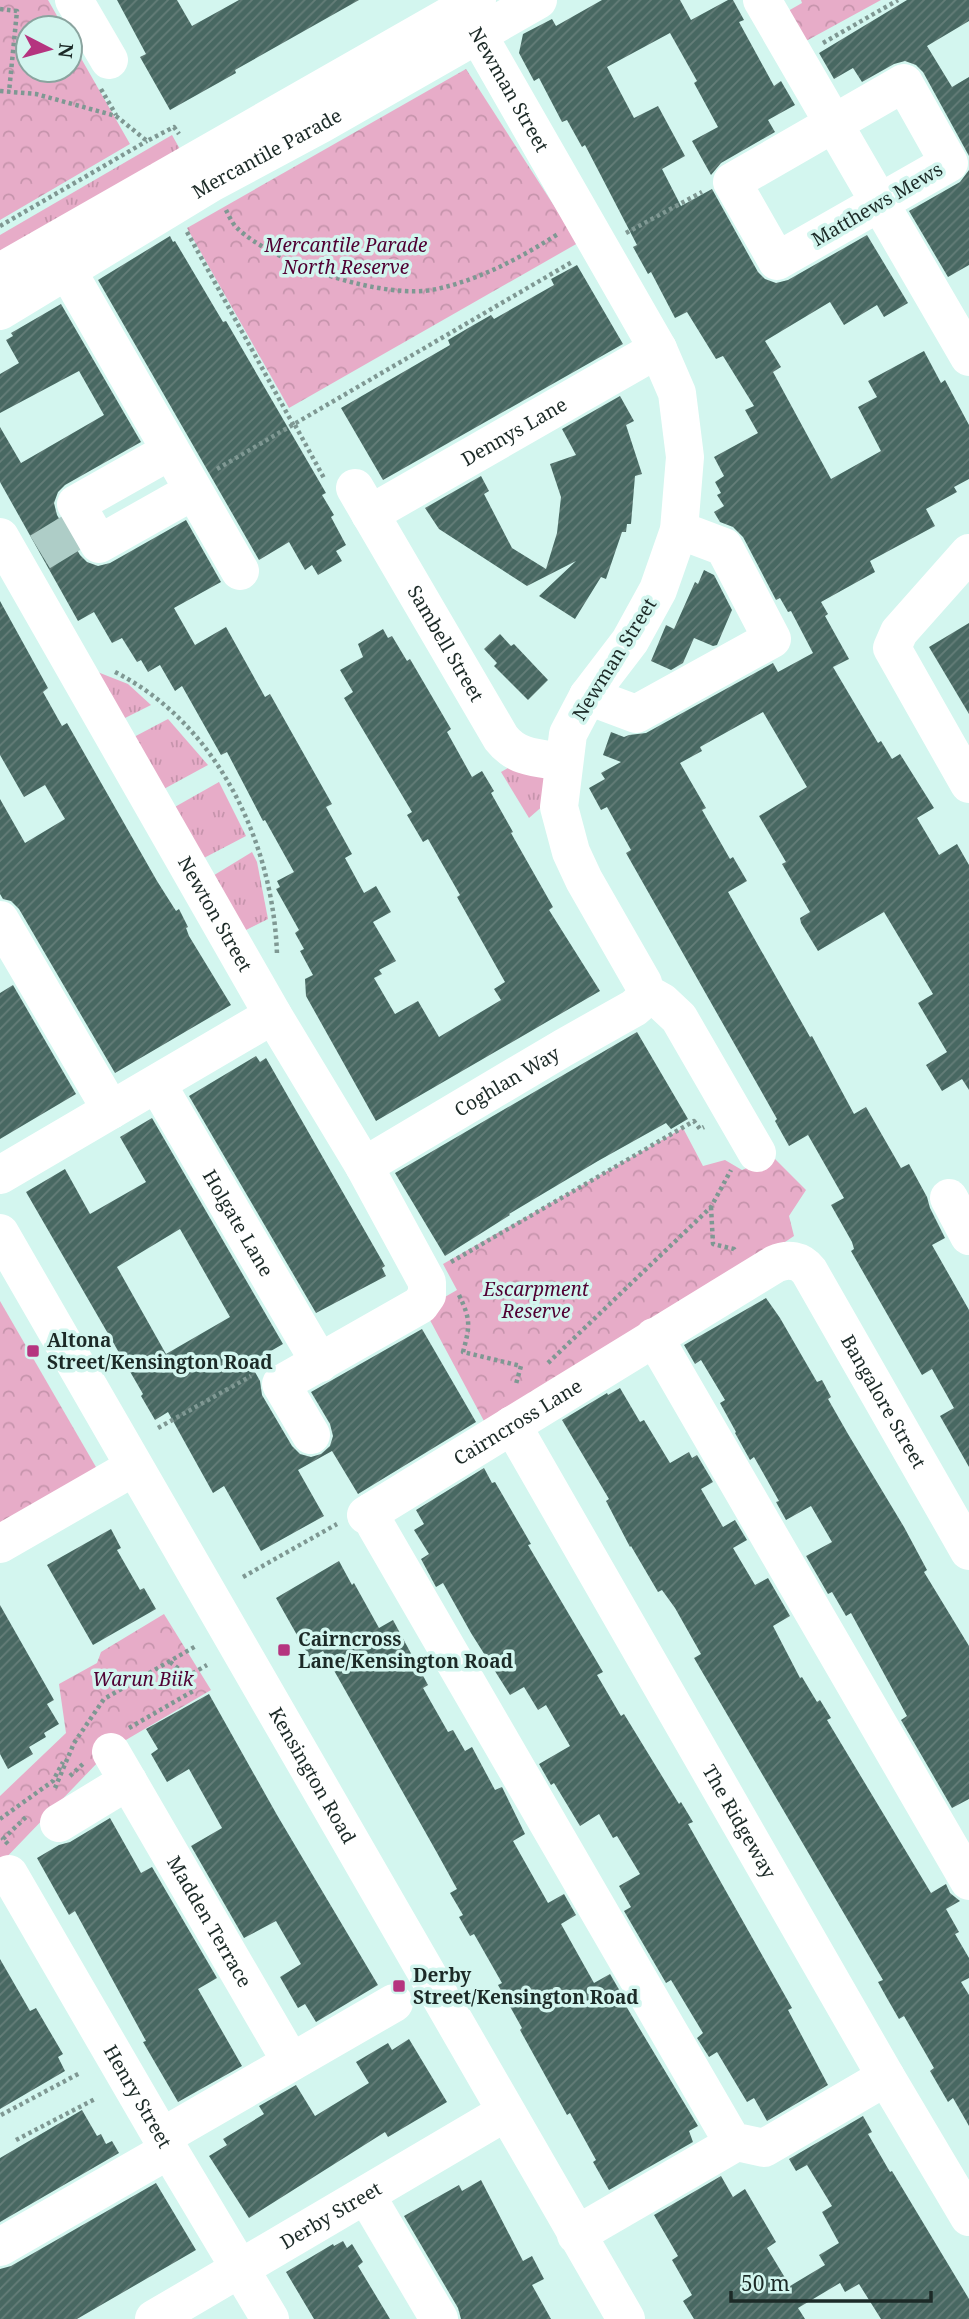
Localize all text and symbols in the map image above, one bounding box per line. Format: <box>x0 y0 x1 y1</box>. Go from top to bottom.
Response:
north arrow <box>14 14 84 84</box>
street label: Newman Street <box>463 22 555 157</box>
text: N <box>52 42 80 60</box>
street label: Mercantile Parade <box>187 102 346 204</box>
street label: Matthews Mews <box>807 156 947 252</box>
park label: Mercantile Parade North Reserve <box>264 232 427 280</box>
street label: Dennys Lane <box>457 391 571 472</box>
street label: Sambell Street <box>402 580 490 707</box>
street label: Newman Street <box>566 593 662 725</box>
street label: Newton Street <box>172 851 259 977</box>
street label: Coghlan Way <box>449 1040 565 1123</box>
street label: Holgate Lane <box>197 1165 280 1281</box>
park label: Escarpment Reserve <box>482 1276 590 1324</box>
place label: Altona Street/Kensington Road <box>47 1327 273 1375</box>
street label: Bangalore Street <box>835 1330 932 1473</box>
marker: Altona Street/Kensington Road <box>25 1343 41 1359</box>
street label: Cairncross Lane <box>449 1373 587 1471</box>
place label: Cairncross Lane/Kensington Road <box>298 1626 514 1674</box>
marker: Cairncross Lane/Kensington Road <box>276 1642 292 1658</box>
park label: Warun Biik <box>92 1666 195 1692</box>
street label: Kensington Road <box>263 1702 362 1849</box>
street label: The Ridgeway <box>697 1760 782 1883</box>
street label: Madden Terrace <box>161 1851 258 1992</box>
place label: Derby Street/Kensington Road <box>413 1962 639 2010</box>
marker: Derby Street/Kensington Road <box>391 1978 407 1994</box>
street label: Henry Street <box>98 2040 178 2153</box>
street label: Derby Street <box>275 2175 386 2255</box>
scale bar <box>731 2260 930 2304</box>
text: 50 m <box>741 2269 790 2297</box>

